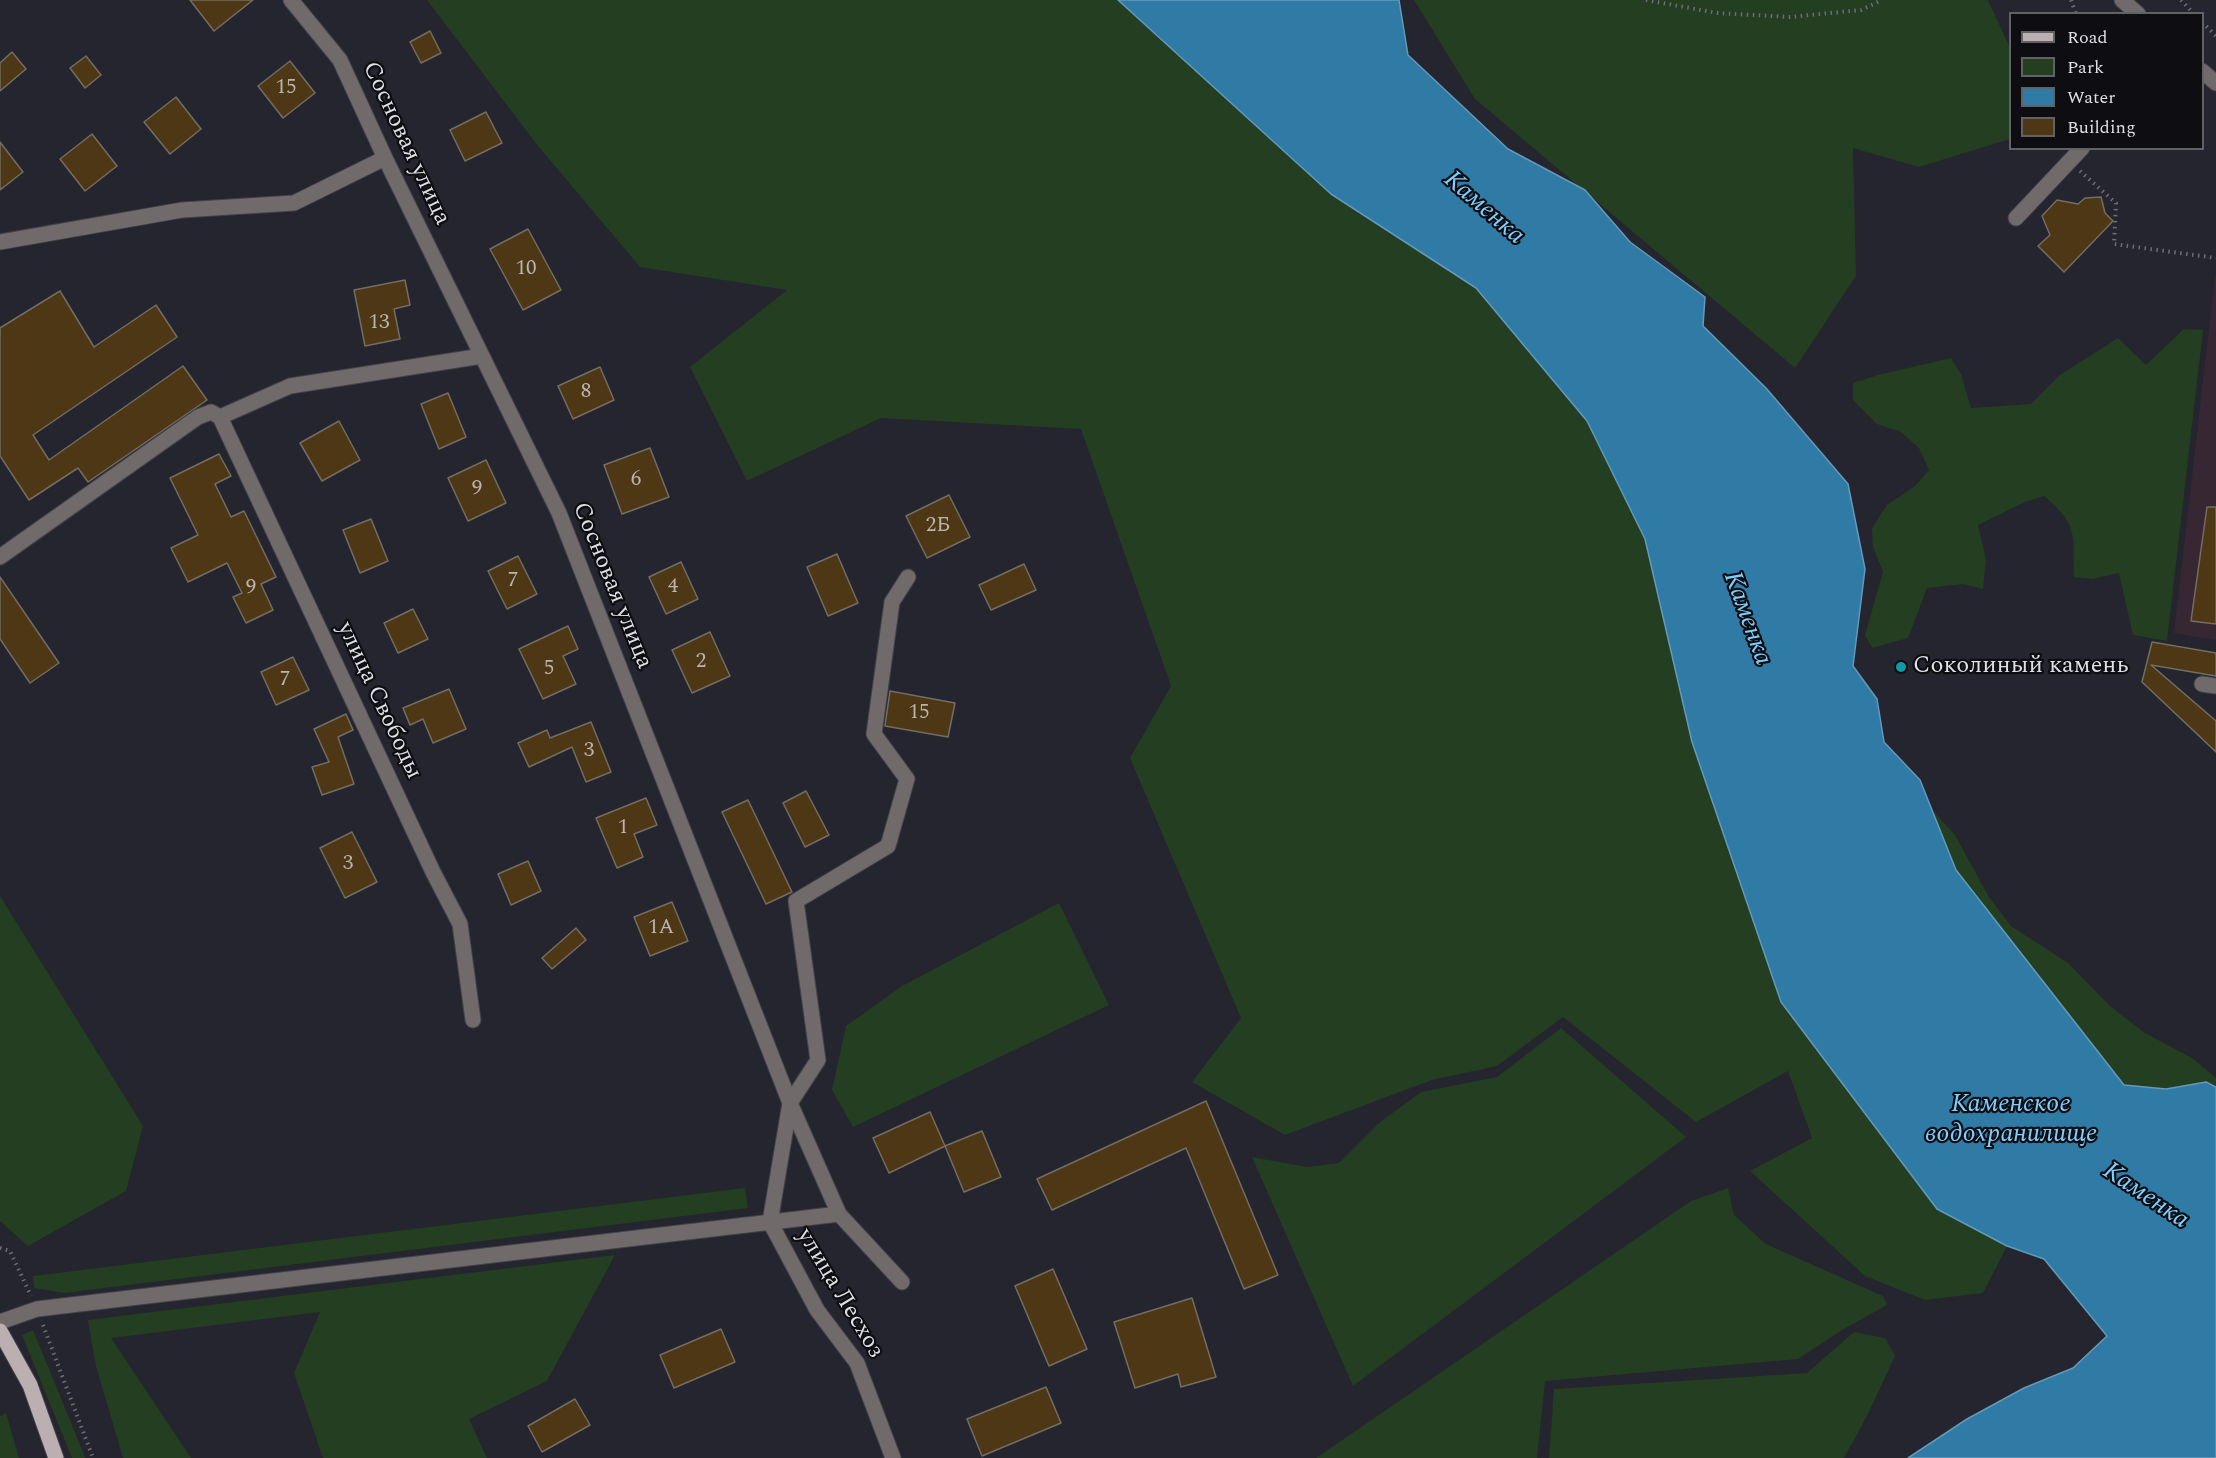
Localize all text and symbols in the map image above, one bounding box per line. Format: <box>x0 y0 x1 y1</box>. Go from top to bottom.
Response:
legend <box>2009 12 2204 150</box>
text: Road <box>2067 24 2108 51</box>
text: Park <box>2067 54 2104 81</box>
street label: Сосновая улица <box>355 58 455 230</box>
house number: 15 <box>276 76 296 102</box>
text: Water <box>2067 84 2115 111</box>
text: Building <box>2067 114 2136 141</box>
water label: Каменка <box>1436 165 1530 253</box>
house number: 10 <box>516 257 536 283</box>
house number: 13 <box>369 311 389 337</box>
house number: 8 <box>581 380 591 406</box>
house number: 6 <box>631 468 641 494</box>
house number: 9 <box>472 477 482 503</box>
street label: Сосновая улица <box>564 498 658 674</box>
house number: 2Б <box>926 514 950 540</box>
water label: Каменка <box>1715 568 1777 670</box>
house number: 7 <box>508 569 518 595</box>
house number: 4 <box>668 575 678 601</box>
house number: 9 <box>246 576 256 602</box>
street label: улица Свободы <box>329 618 427 784</box>
house number: 2 <box>696 650 706 676</box>
place label: Соколиный камень <box>1913 653 2128 681</box>
house number: 5 <box>544 657 554 683</box>
marker: Соколиный камень <box>1894 660 1908 674</box>
house number: 7 <box>280 668 290 694</box>
house number: 15 <box>909 701 929 727</box>
house number: 3 <box>584 739 594 765</box>
house number: 1 <box>618 816 628 842</box>
house number: 3 <box>343 852 353 878</box>
house number: 1А <box>648 916 674 942</box>
water label: Каменское водохранилище <box>1925 1090 2097 1152</box>
water label: Каменка <box>2096 1157 2194 1237</box>
street label: улица Лесхоз <box>789 1224 889 1364</box>

